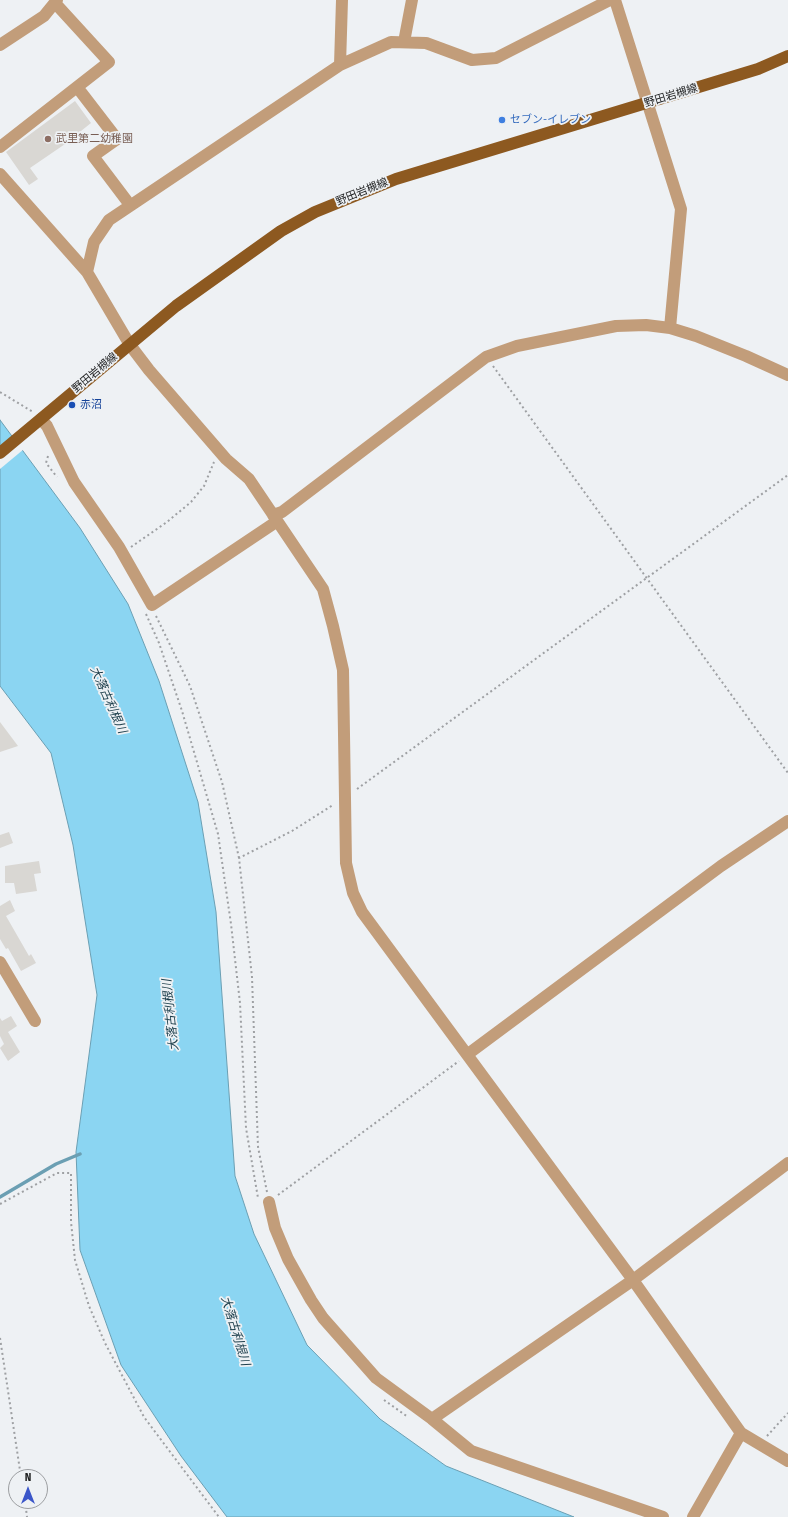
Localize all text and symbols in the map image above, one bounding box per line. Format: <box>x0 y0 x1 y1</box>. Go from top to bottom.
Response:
street label: 野田岩槻線 <box>643 82 699 110</box>
place label: セブン-イレブン <box>510 113 591 127</box>
marker: セブン-イレブン <box>497 115 507 125</box>
place label: 武里第二幼稚園 <box>56 132 133 146</box>
marker: 武里第二幼稚園 <box>43 134 53 144</box>
street label: 野田岩槻線 <box>334 176 390 208</box>
street label: 野田岩槻線 <box>70 350 120 396</box>
place label: 赤沼 <box>80 398 102 412</box>
marker: 赤沼 <box>67 400 77 410</box>
water label: 大落古利根川 <box>87 664 129 736</box>
water label: 大落古利根川 <box>160 978 182 1052</box>
water label: 大落古利根川 <box>218 1294 252 1368</box>
north arrow <box>8 1469 48 1509</box>
text: N <box>25 1471 31 1484</box>

